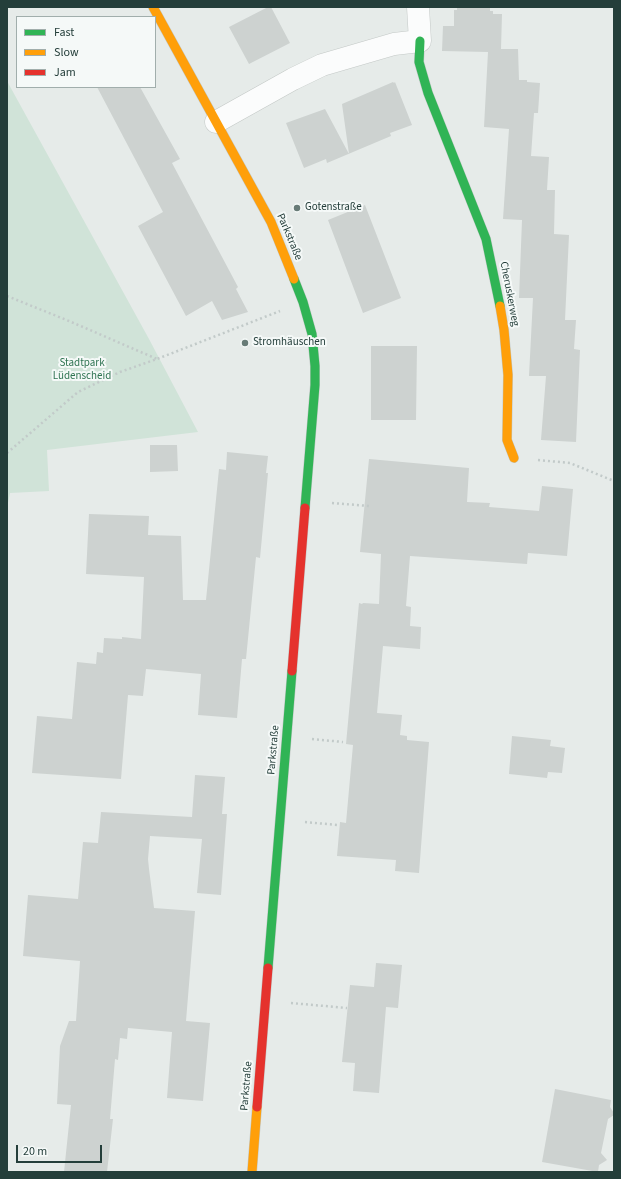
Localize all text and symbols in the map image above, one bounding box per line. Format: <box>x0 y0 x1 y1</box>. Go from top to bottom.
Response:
legend <box>16 16 156 88</box>
text: Fast <box>54 24 74 41</box>
text: Slow <box>54 44 79 61</box>
text: Jam <box>54 64 76 81</box>
place label: Gotenstraße <box>305 201 362 215</box>
marker: Gotenstraße <box>292 203 302 213</box>
street label: Parkstraße <box>273 212 305 262</box>
street label: Cheruskerweg <box>496 261 522 327</box>
place label: Stromhäuschen <box>253 336 326 350</box>
marker: Stromhäuschen <box>240 338 250 348</box>
park label: Stadtpark Lüdenscheid <box>53 357 111 383</box>
street label: Parkstraße <box>265 725 283 775</box>
street label: Parkstraße <box>238 1061 256 1111</box>
scale bar <box>18 1137 104 1163</box>
text: 20 m <box>23 1143 47 1160</box>

